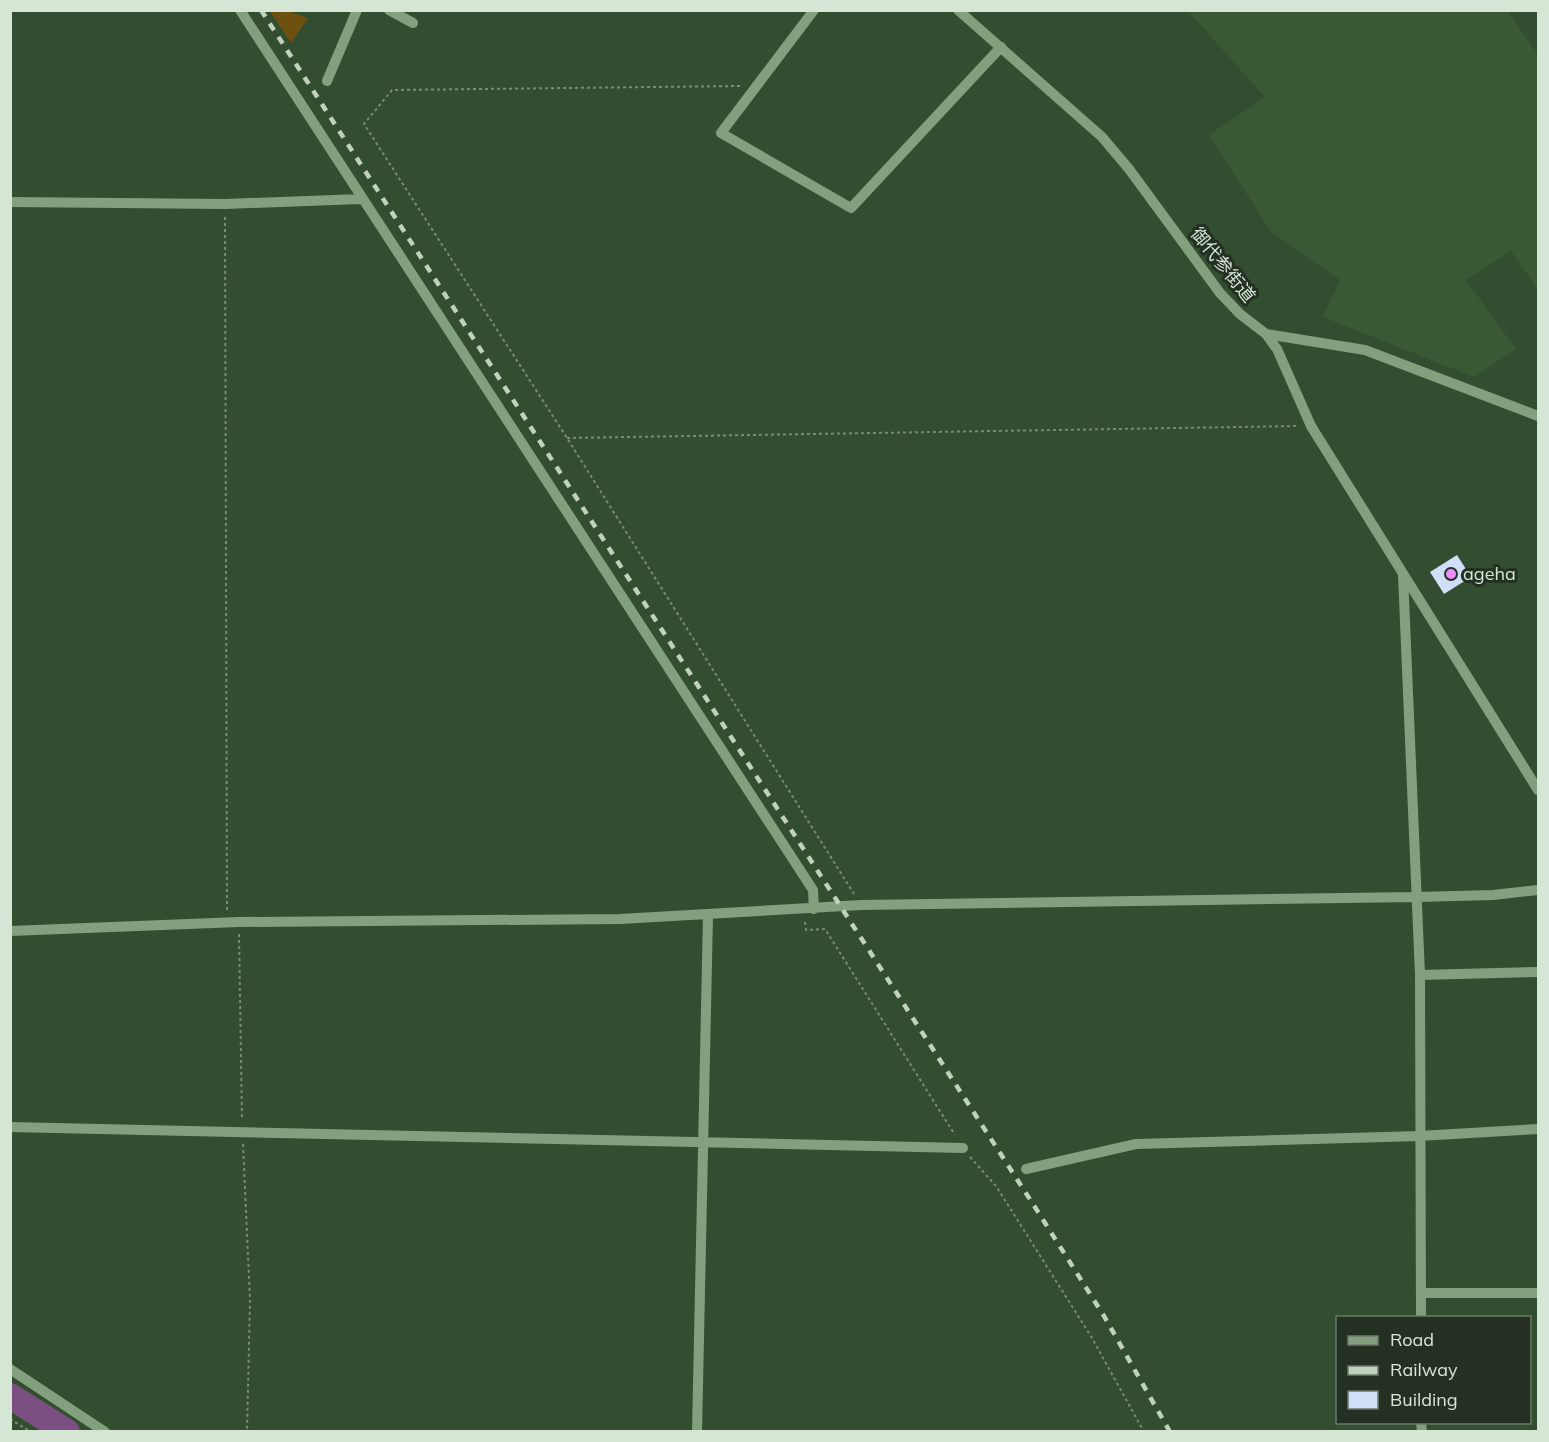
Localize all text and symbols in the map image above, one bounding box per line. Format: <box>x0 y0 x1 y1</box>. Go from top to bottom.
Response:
street label: 御代参街道 <box>1186 222 1261 307</box>
place label: ageha <box>1463 562 1516 585</box>
marker: ageha <box>1444 567 1458 581</box>
legend <box>1336 1316 1531 1424</box>
text: Road <box>1390 1328 1434 1351</box>
text: Railway <box>1390 1358 1458 1381</box>
text: Building <box>1390 1388 1458 1411</box>

